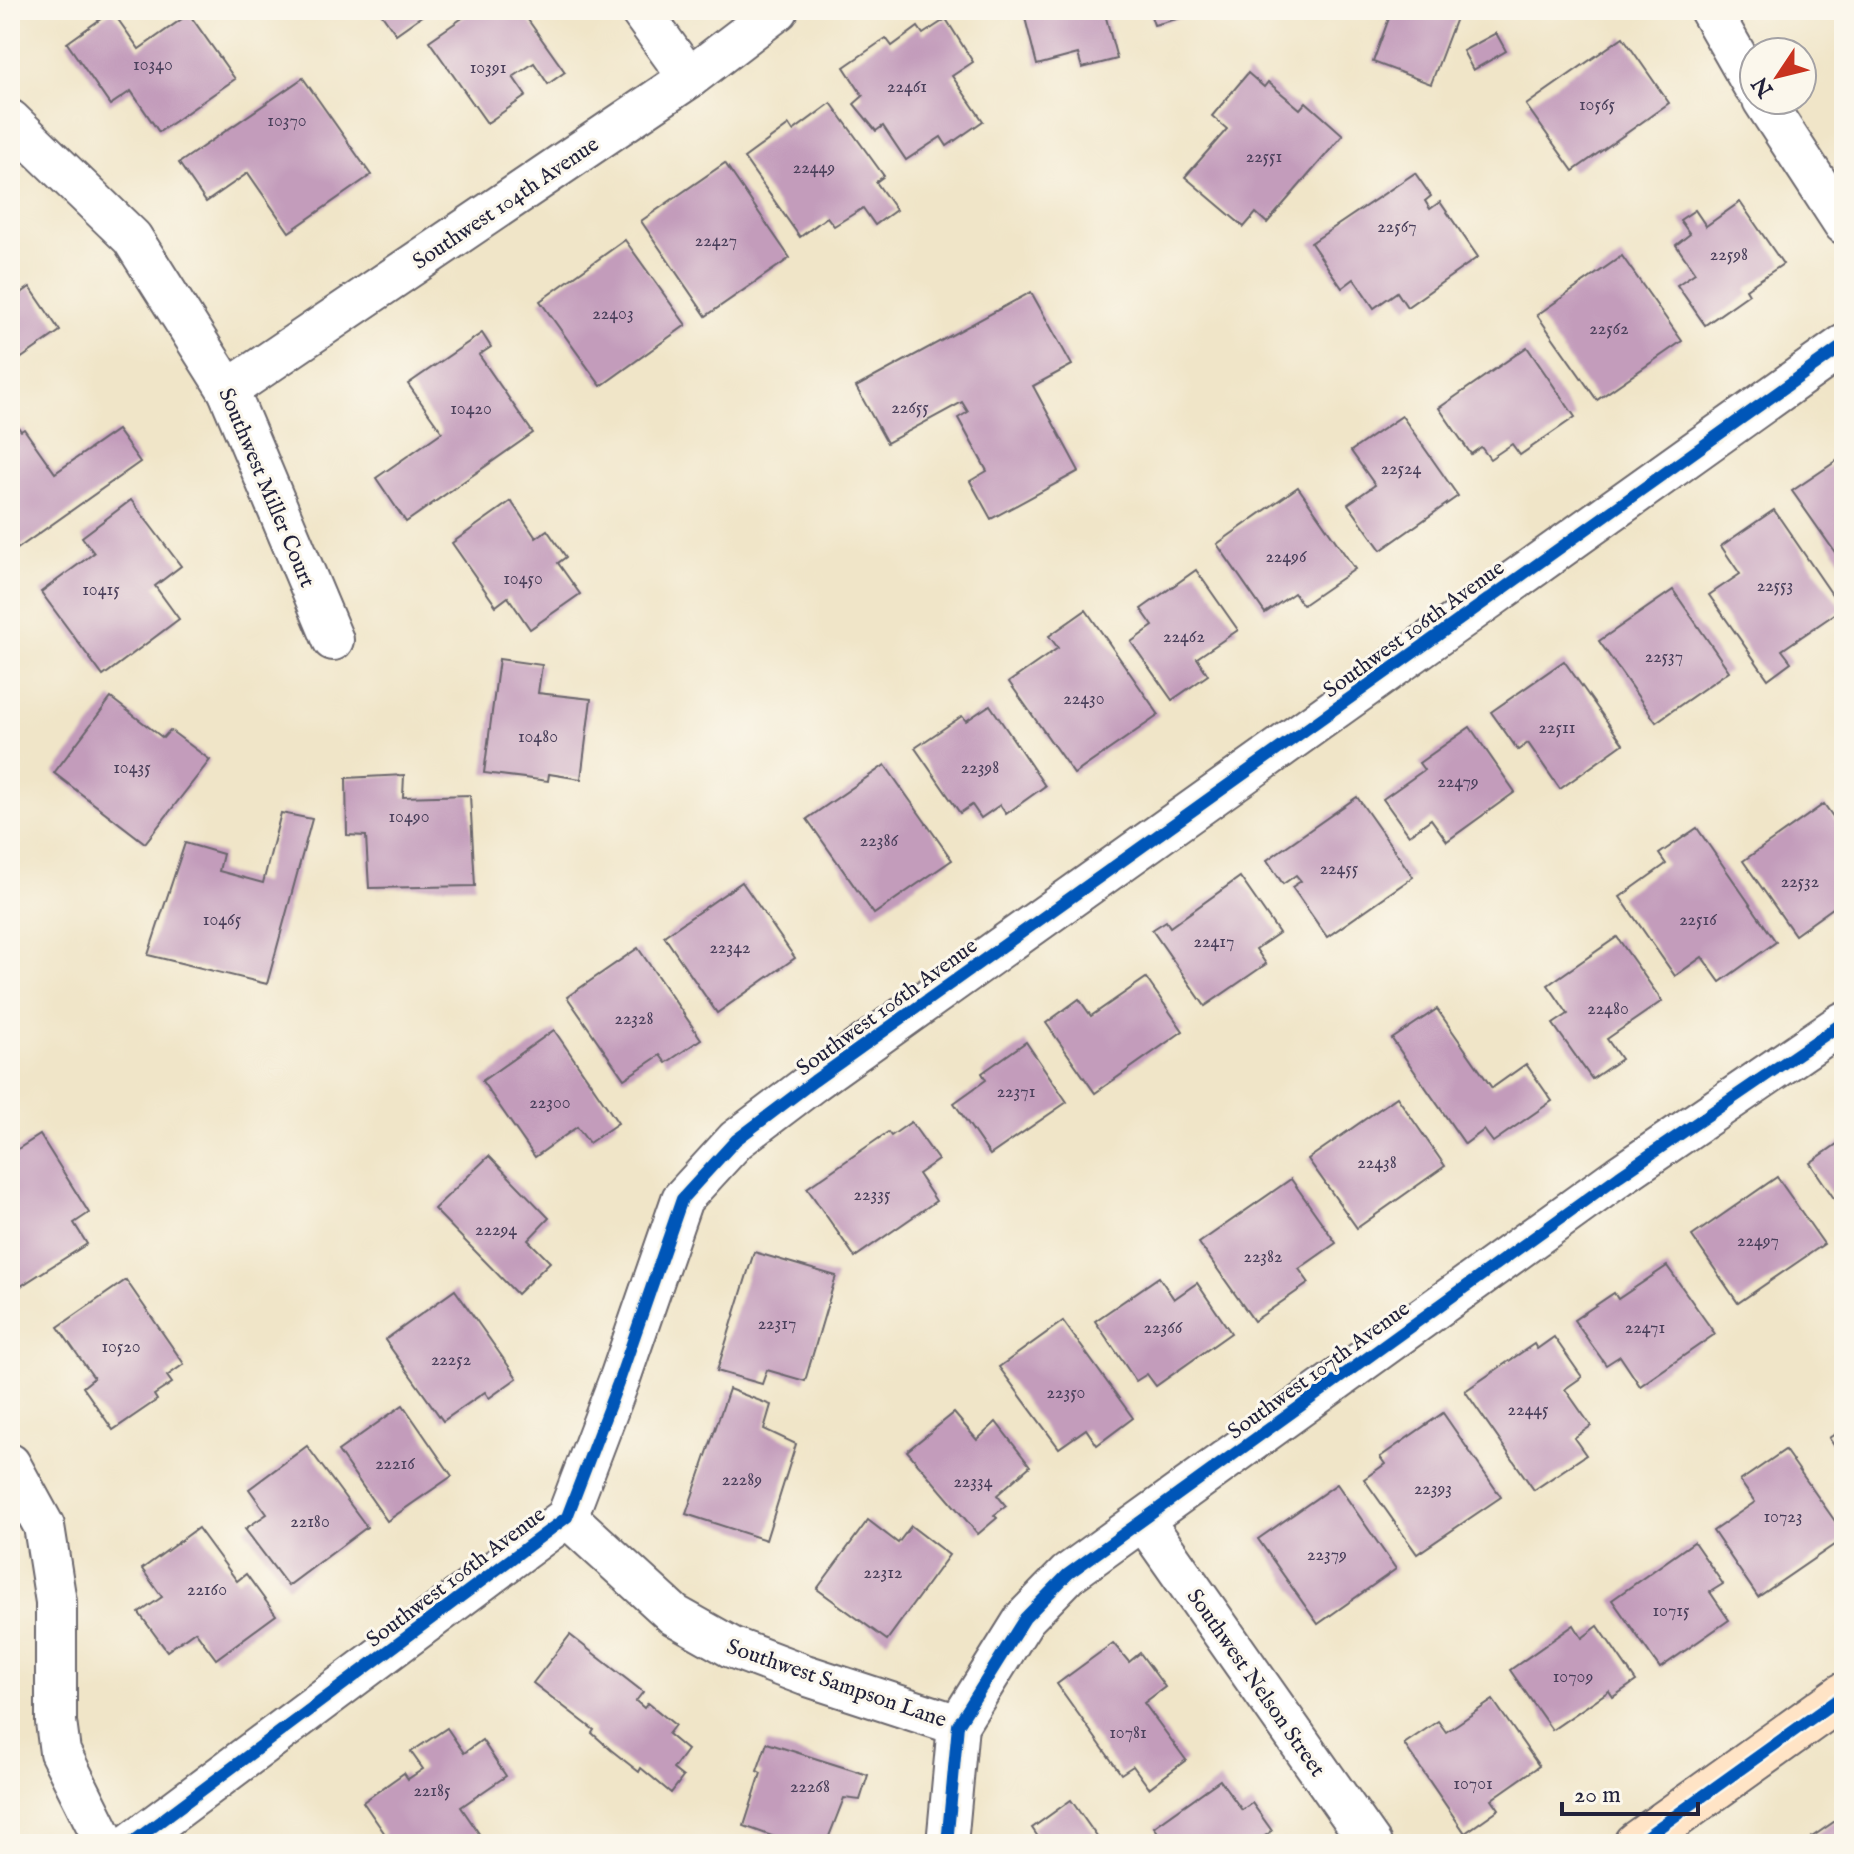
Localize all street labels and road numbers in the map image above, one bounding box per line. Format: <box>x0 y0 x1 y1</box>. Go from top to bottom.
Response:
street label: Southwest 104th Avenue <box>408 131 605 276</box>
street label: Southwest Miller Court <box>211 384 321 592</box>
street label: Southwest 106th Avenue <box>1318 554 1510 705</box>
street label: Southwest 106th Avenue <box>791 932 983 1083</box>
street label: Southwest 107th Avenue <box>1223 1295 1416 1446</box>
street label: Southwest 106th Avenue <box>361 1501 551 1654</box>
street label: Southwest Nelson Street <box>1180 1584 1331 1783</box>
street label: Southwest Sampson Lane <box>723 1633 950 1735</box>

